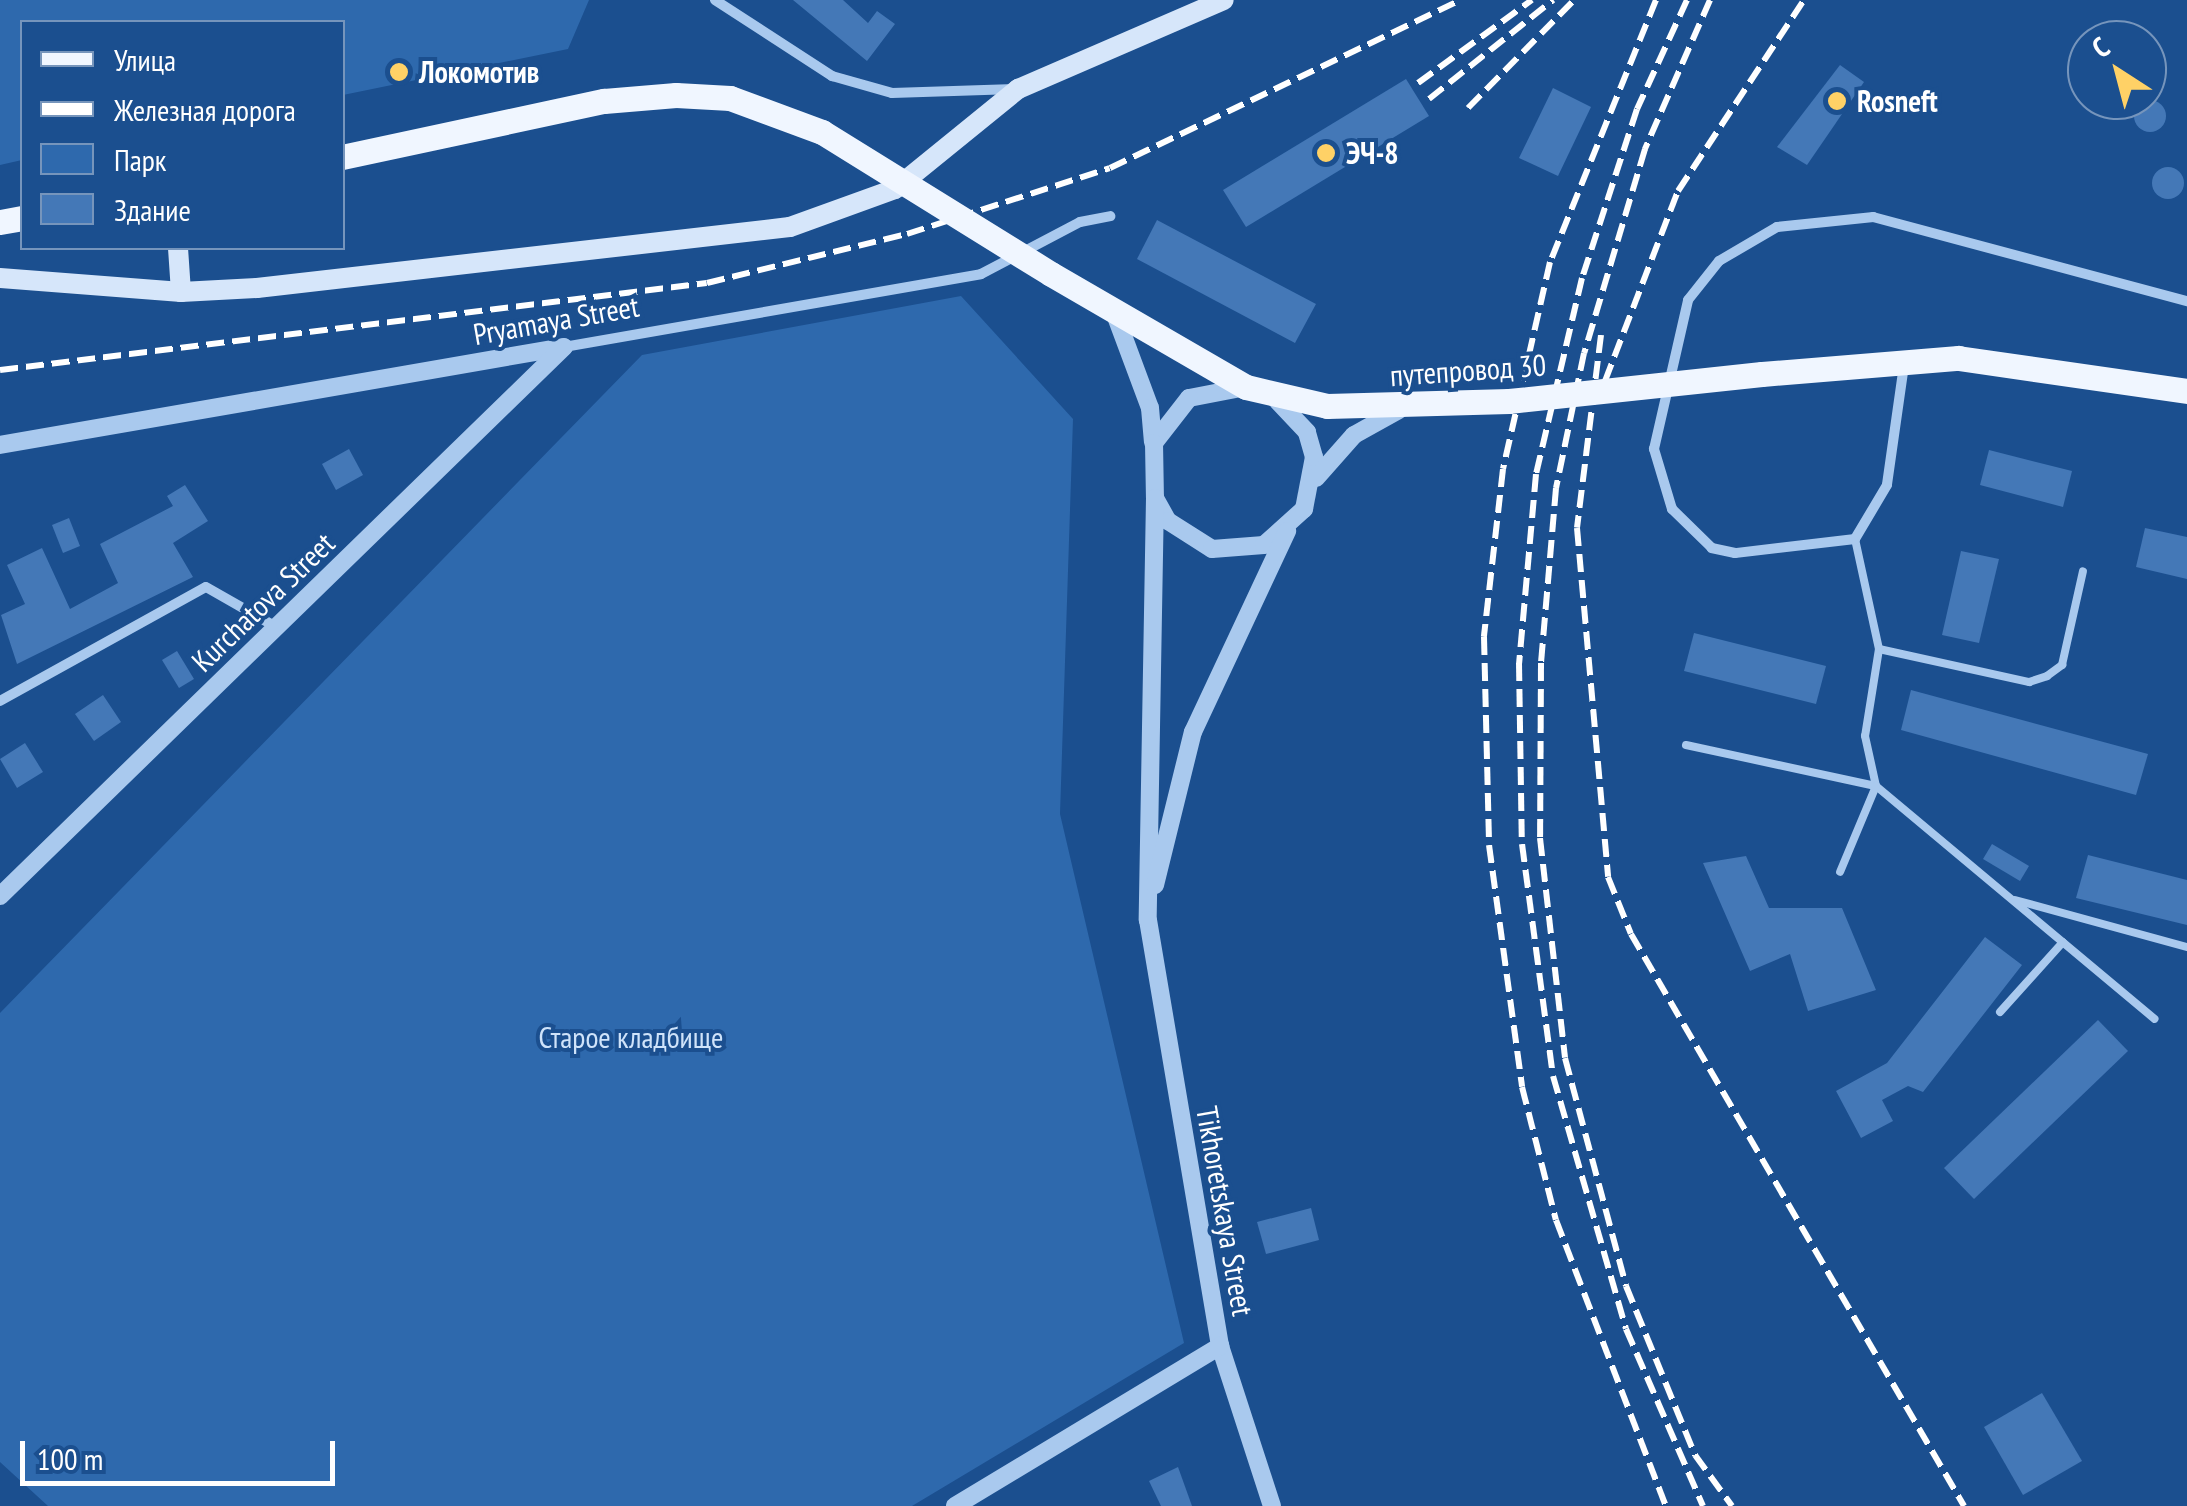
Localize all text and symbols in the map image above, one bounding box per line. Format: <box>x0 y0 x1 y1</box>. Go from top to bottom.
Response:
legend <box>20 20 345 250</box>
north arrow <box>2067 20 2167 120</box>
text: С <box>2084 28 2116 66</box>
text: Улица <box>114 40 176 79</box>
place label: Локомотив <box>419 54 539 90</box>
marker: Локомотив <box>388 61 410 83</box>
place label: Rosneft <box>1857 83 1938 119</box>
text: Железная дорога <box>114 90 296 129</box>
marker: Rosneft <box>1826 90 1848 112</box>
place label: ЭЧ-8 <box>1346 135 1399 171</box>
text: Парк <box>114 140 166 179</box>
marker: ЭЧ-8 <box>1315 142 1337 164</box>
text: Здание <box>114 190 191 229</box>
street label: Pryamaya Street <box>470 288 642 352</box>
street label: путепровод 30 <box>1389 347 1547 393</box>
street label: Kurchatova Street <box>184 525 342 679</box>
park label: Старое кладбище <box>539 1019 723 1055</box>
street label: Tikhoretskaya Street <box>1189 1103 1261 1319</box>
scale bar <box>25 1421 340 1483</box>
text: 100 m <box>37 1439 103 1478</box>

